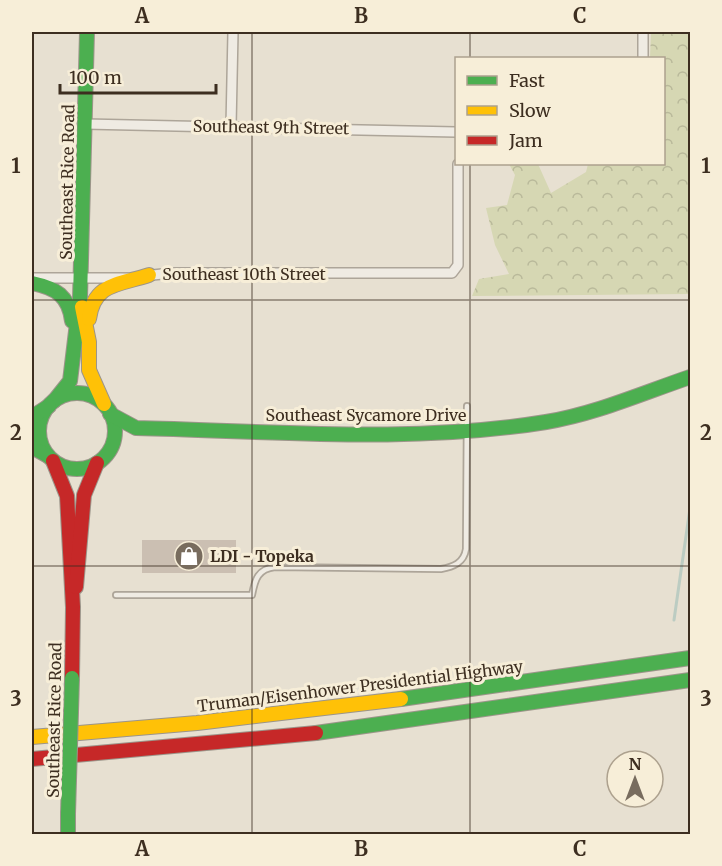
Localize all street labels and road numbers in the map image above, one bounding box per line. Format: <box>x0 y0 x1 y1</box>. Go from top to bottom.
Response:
street label: Southeast Rice Road <box>56 104 78 260</box>
street label: Southeast 9th Street <box>193 116 350 138</box>
street label: Southeast 10th Street <box>162 264 327 284</box>
street label: Southeast Sycamore Drive <box>266 405 466 425</box>
street label: Southeast Rice Road <box>43 642 65 798</box>
street label: Truman/Eisenhower Presidential Highway <box>196 656 525 716</box>

